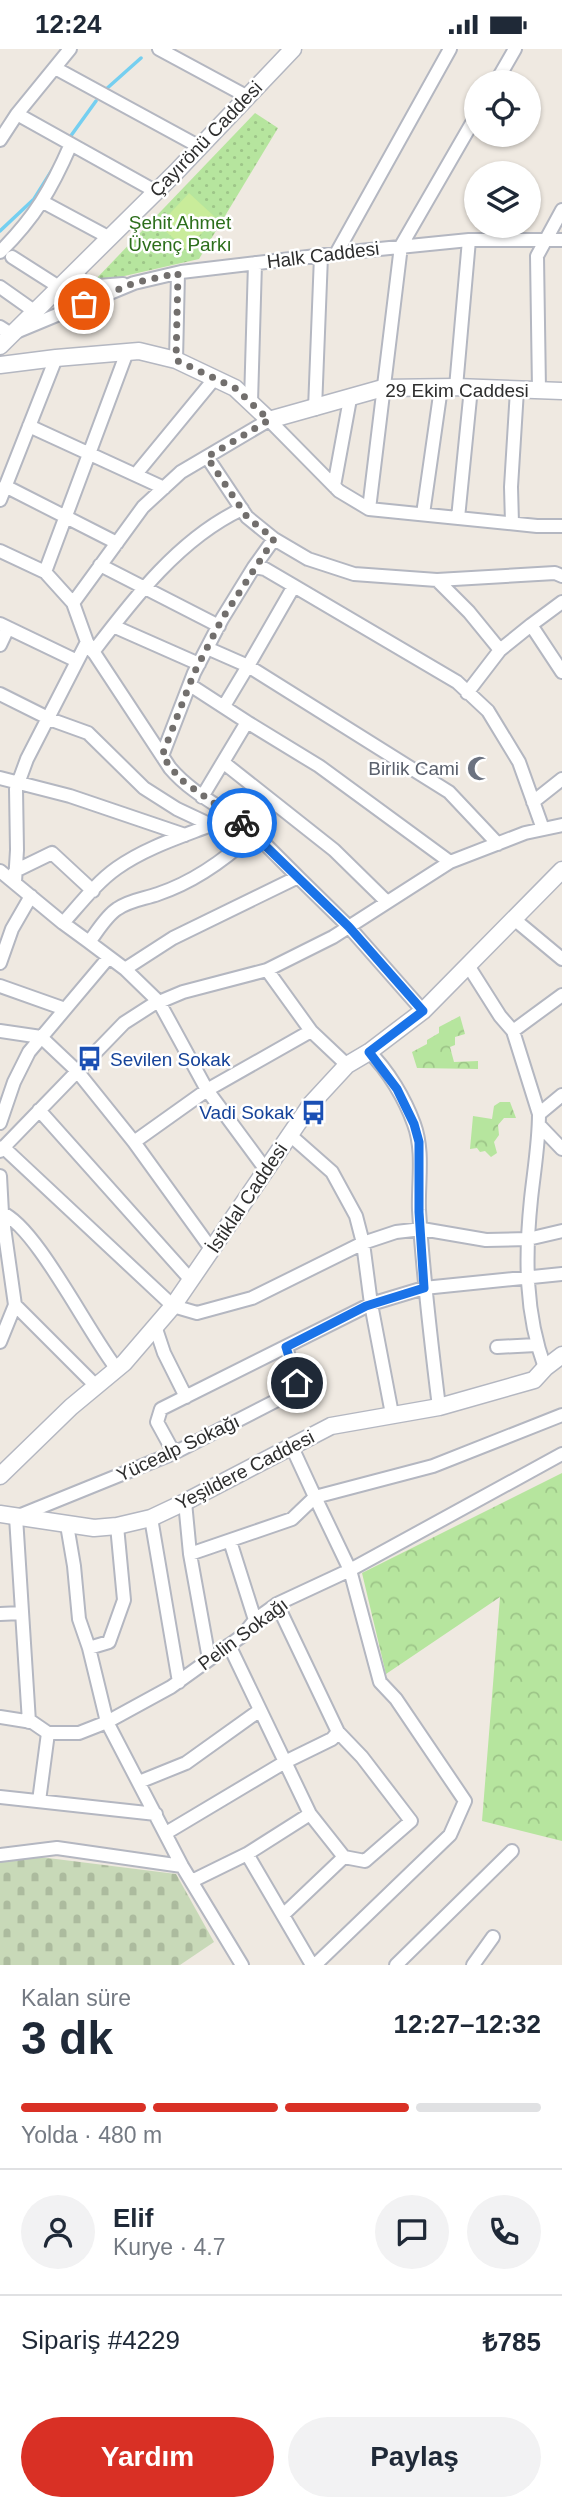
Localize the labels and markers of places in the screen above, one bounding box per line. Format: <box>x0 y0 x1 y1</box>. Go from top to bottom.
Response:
pin <box>54 274 114 334</box>
mosque icon: Birlik Cami <box>465 754 493 782</box>
place label: Birlik Cami <box>368 758 459 779</box>
bus stop icon: Sevilen Sokak <box>76 1045 104 1073</box>
place label: Sevilen Sokak <box>110 1049 231 1070</box>
bus stop icon: Vadi Sokak <box>300 1098 328 1126</box>
place label: Vadi Sokak <box>199 1102 295 1123</box>
pin <box>267 1353 327 1413</box>

